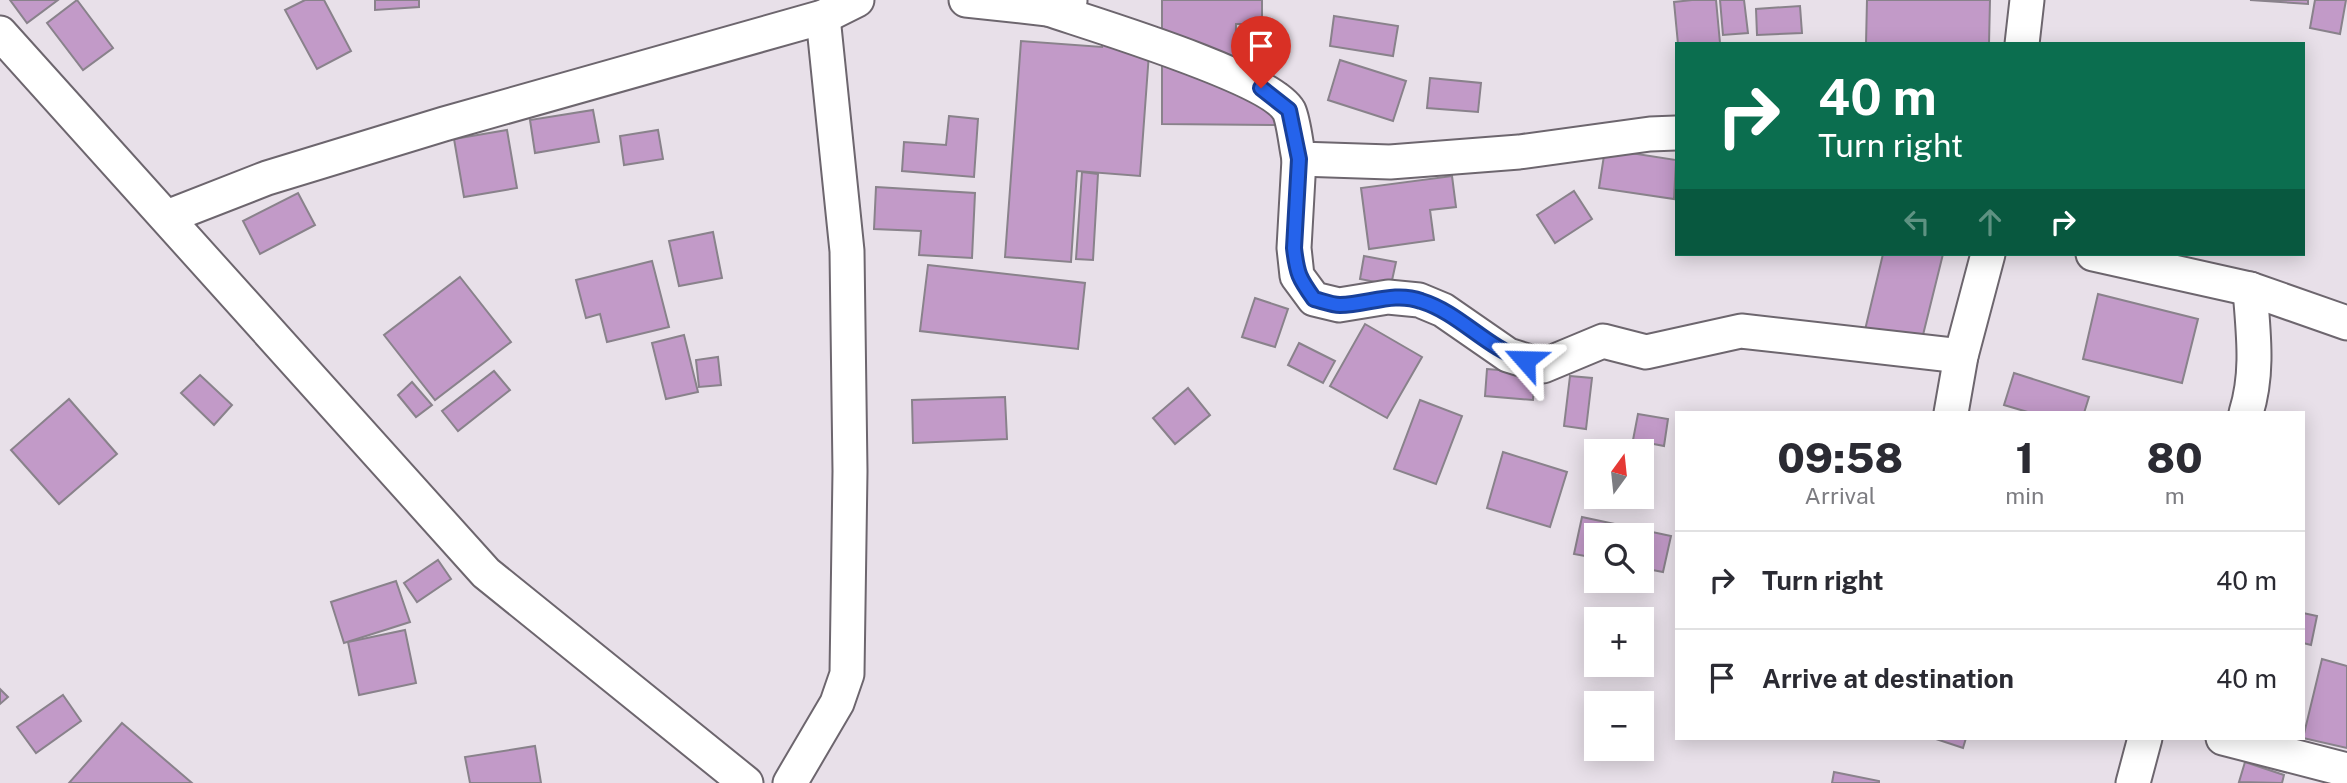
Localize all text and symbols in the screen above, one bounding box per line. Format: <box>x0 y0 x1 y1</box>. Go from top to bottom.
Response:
pin <box>1231 16 1291 88</box>
icon: arrive <box>1242 27 1280 65</box>
text: 40 m <box>1818 68 1937 126</box>
icon: right <box>1703 70 1794 161</box>
text: Turn right <box>1818 127 1963 164</box>
icon: left <box>1898 203 1936 241</box>
icon: ahead <box>1971 203 2009 241</box>
icon: right <box>2044 203 2082 241</box>
position arrow <box>1488 323 1562 397</box>
text: 09:58 <box>1777 433 1903 482</box>
text: 1 <box>2016 433 2034 482</box>
text: 80 <box>2147 433 2203 482</box>
north arrow <box>1584 439 1654 509</box>
map controls <box>1584 439 1654 761</box>
text: Arrival <box>1805 482 1876 509</box>
text: min <box>2005 482 2044 509</box>
text: m <box>2165 482 2185 509</box>
button: search <box>1584 523 1654 593</box>
icon: right <box>1703 561 1741 599</box>
text: Turn right <box>1762 565 1884 596</box>
text: 40 m <box>2216 565 2277 596</box>
button: + <box>1584 607 1654 677</box>
icon: arrive <box>1703 659 1741 697</box>
text: Arrive at destination <box>1762 663 2014 694</box>
text: 40 m <box>2216 663 2277 694</box>
button: − <box>1584 691 1654 761</box>

